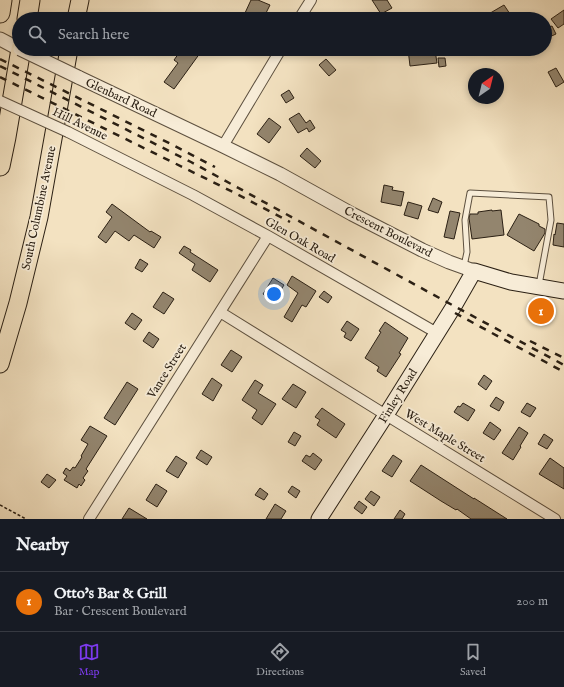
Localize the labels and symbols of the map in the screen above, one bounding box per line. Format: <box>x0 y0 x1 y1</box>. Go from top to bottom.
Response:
north arrow <box>468 68 504 104</box>
street label: Glenbard Road <box>83 75 160 121</box>
street label: Hill Avenue <box>50 104 110 144</box>
street label: South Columbine Avenue <box>19 144 60 271</box>
street label: Crescent Boulevard <box>341 203 435 261</box>
street label: Glen Oak Road <box>262 214 338 266</box>
your location <box>264 284 284 304</box>
pin: 1 <box>528 296 554 326</box>
street label: Vance Street <box>144 341 190 402</box>
street label: Finley Road <box>375 365 421 426</box>
street label: West Maple Street <box>401 406 488 467</box>

